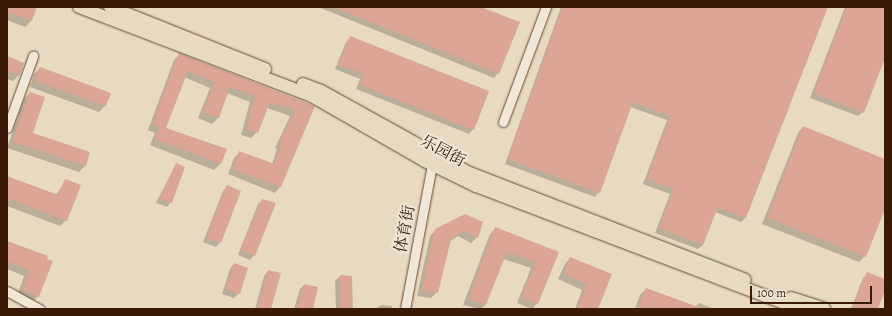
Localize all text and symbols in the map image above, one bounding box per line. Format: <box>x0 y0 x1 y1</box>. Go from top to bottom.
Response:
street label: 乐园街 <box>417 131 469 171</box>
street label: 体育街 <box>391 204 419 254</box>
scale bar <box>752 278 874 304</box>
text: 100 m <box>757 285 786 301</box>

